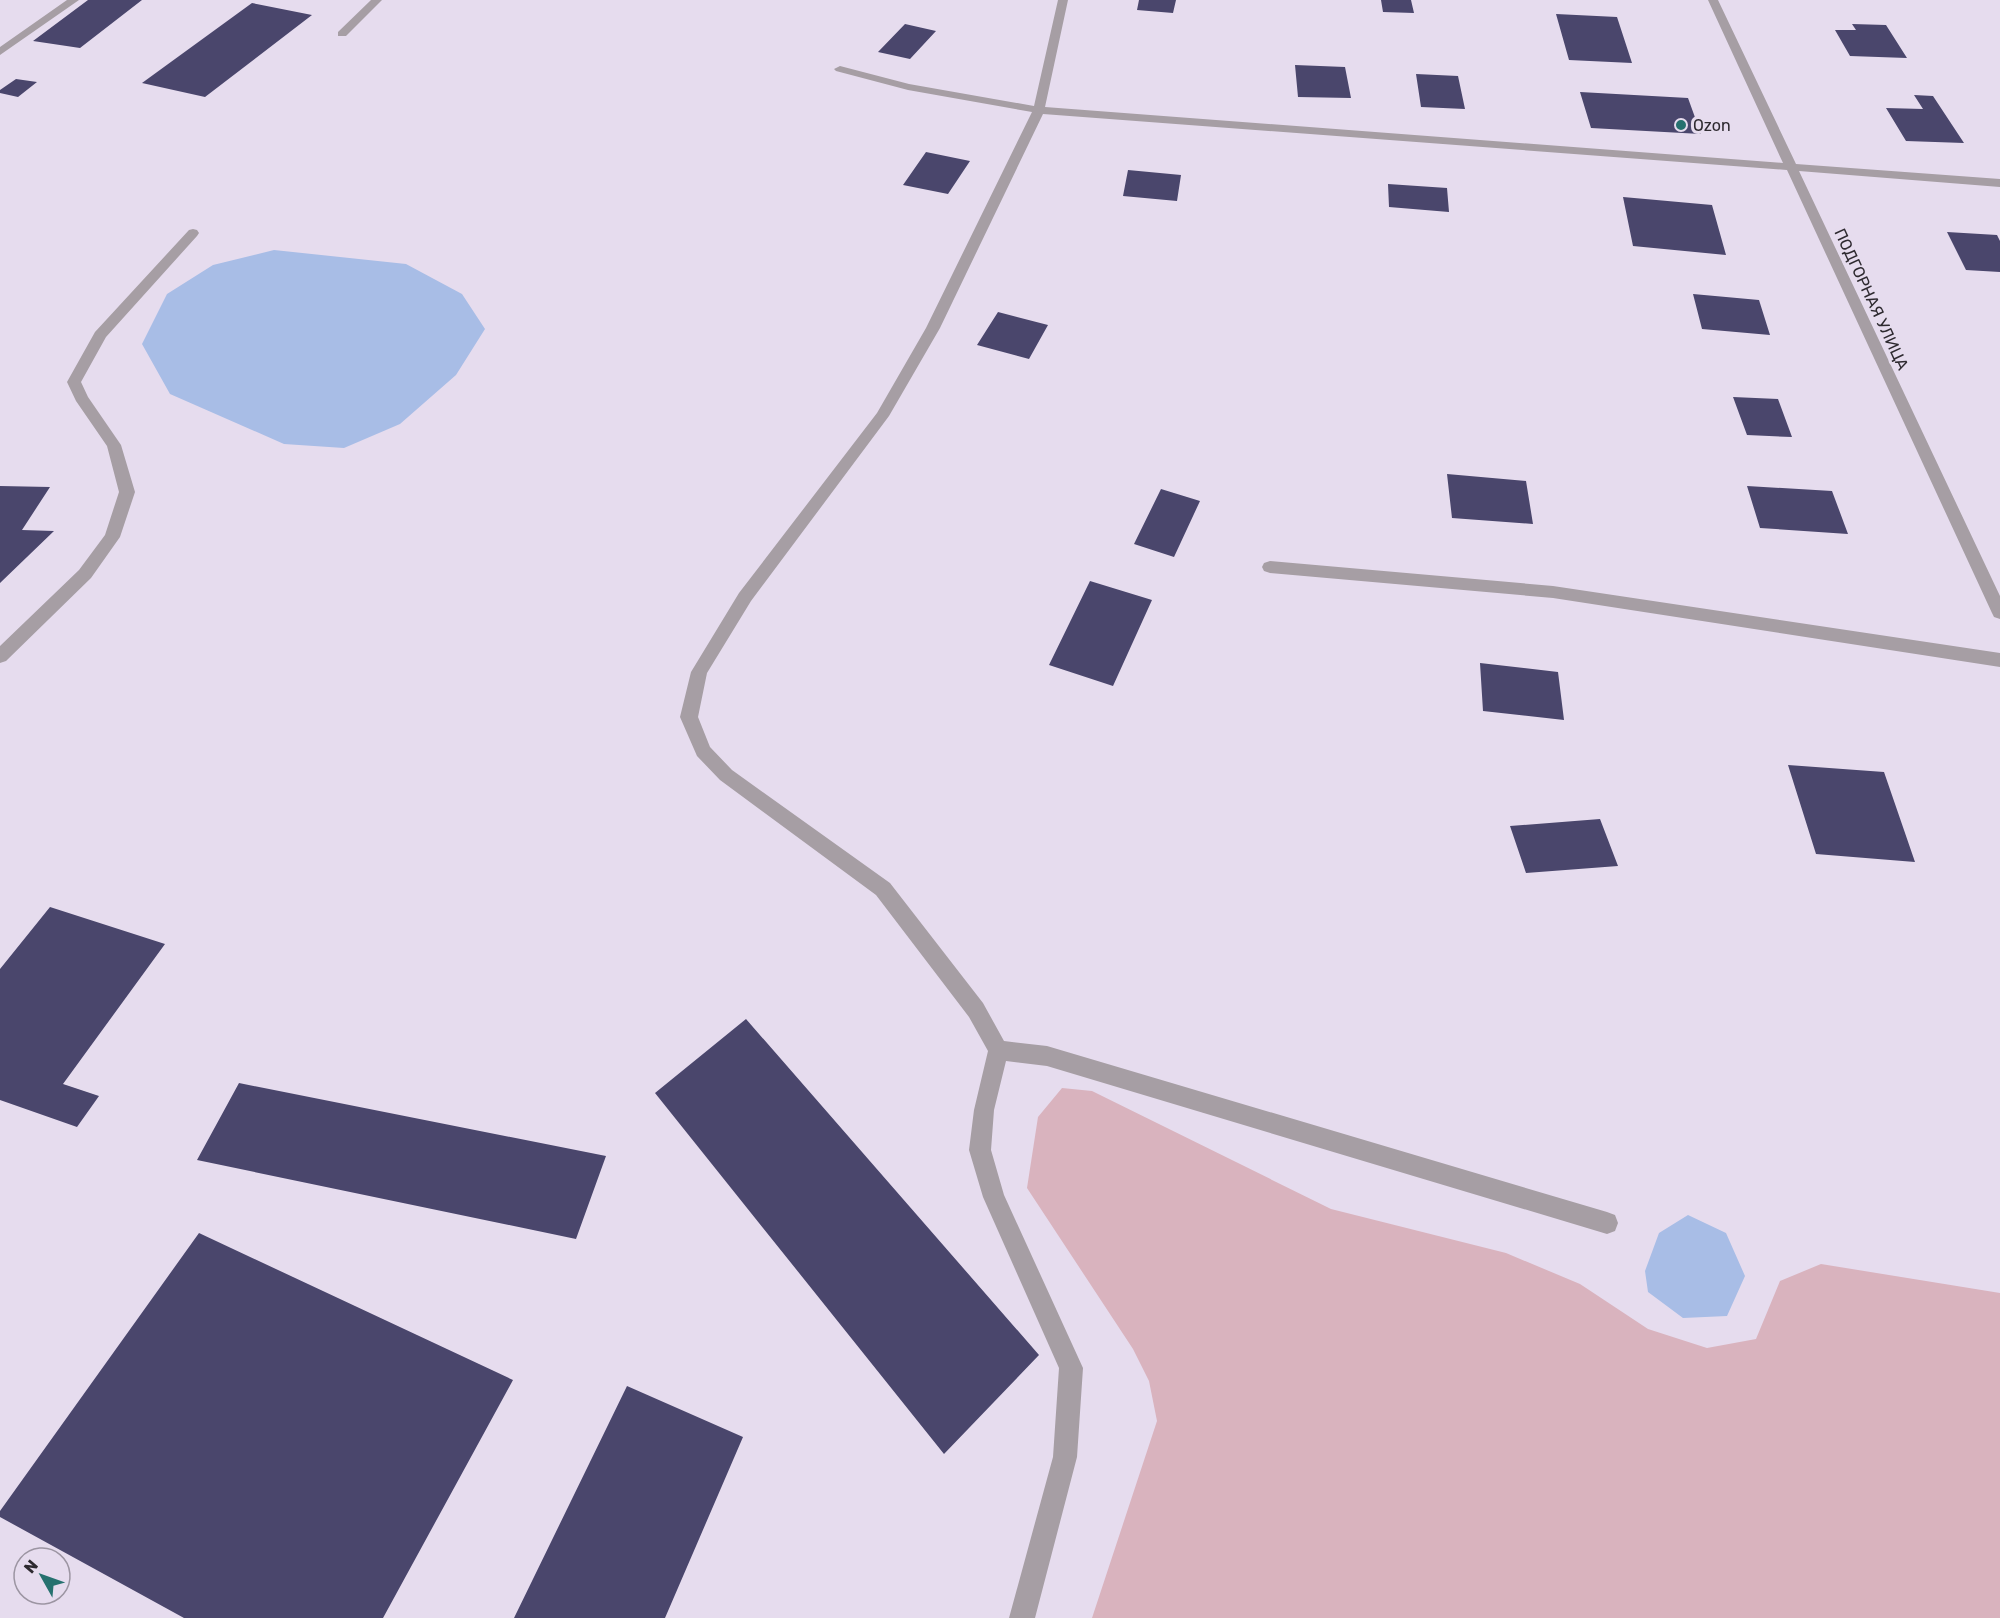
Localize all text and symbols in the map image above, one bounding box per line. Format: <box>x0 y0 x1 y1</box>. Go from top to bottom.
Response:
place label: Ozon <box>1693 116 1731 135</box>
marker: Ozon <box>1674 118 1688 132</box>
street label: ПОДГОРНАЯ УЛИЦА <box>1830 225 1913 373</box>
north arrow <box>12 1546 72 1606</box>
text: N <box>20 1556 42 1577</box>

